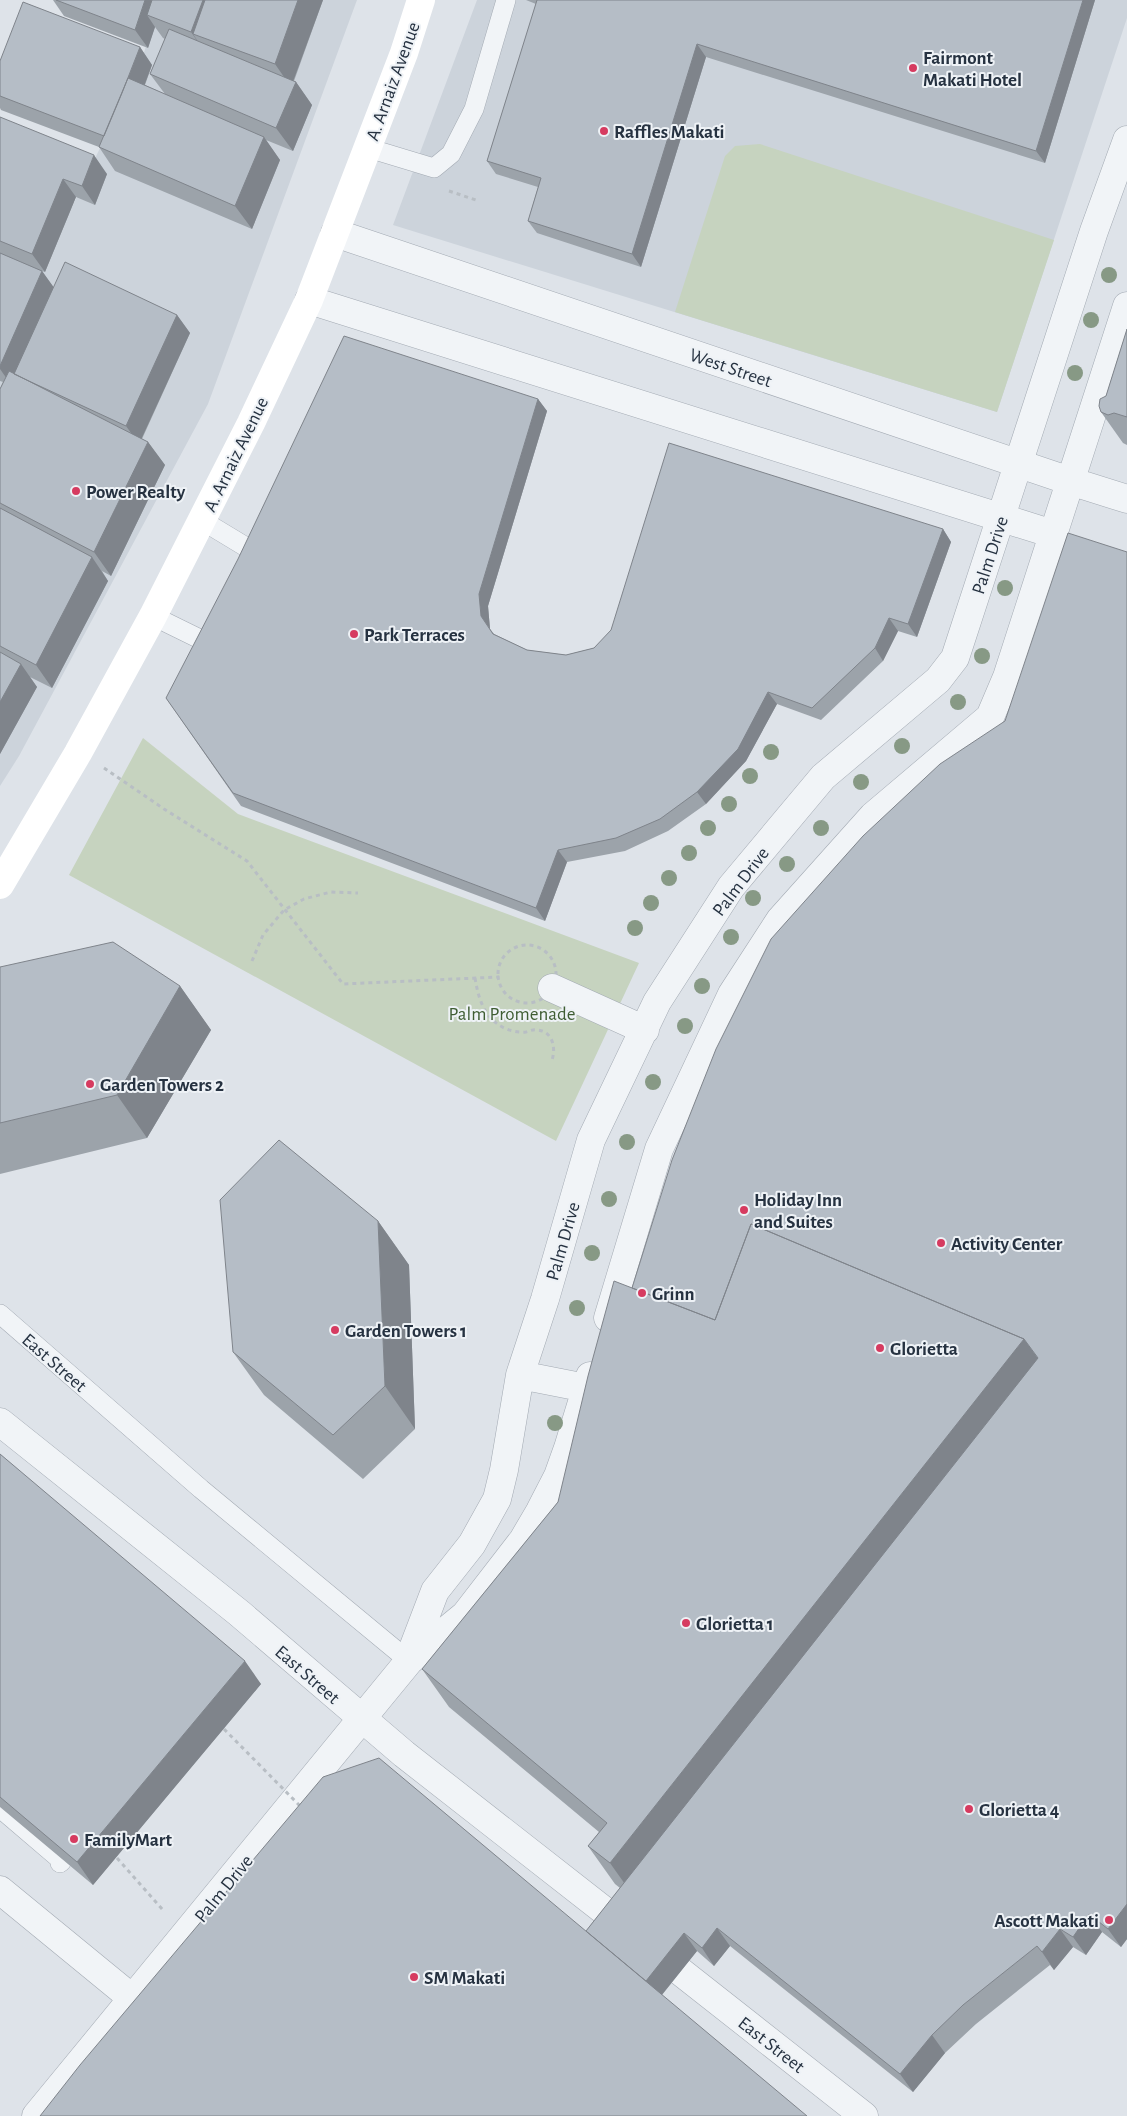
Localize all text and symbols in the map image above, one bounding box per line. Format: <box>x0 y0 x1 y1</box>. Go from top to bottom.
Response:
street label: A. Arnaiz Avenue <box>363 20 424 143</box>
place label: Fairmont Makati Hotel <box>923 49 1022 90</box>
marker: Fairmont Makati Hotel <box>907 62 919 74</box>
place label: Raffles Makati <box>614 123 725 142</box>
marker: Raffles Makati <box>598 125 610 137</box>
street label: West Street <box>687 345 774 391</box>
street label: A. Arnaiz Avenue <box>200 394 272 515</box>
place label: Power Realty <box>86 483 186 502</box>
marker: Power Realty <box>70 485 82 497</box>
street label: Palm Drive <box>969 514 1012 597</box>
place label: Park Terraces <box>364 626 465 645</box>
marker: Park Terraces <box>348 628 360 640</box>
street label: Palm Drive <box>709 844 773 920</box>
park label: Palm Promenade <box>448 1005 576 1024</box>
place label: Garden Towers 2 <box>100 1076 224 1095</box>
marker: Garden Towers 2 <box>84 1078 96 1090</box>
place label: Holiday Inn and Suites <box>754 1191 842 1232</box>
street label: Palm Drive <box>543 1200 584 1283</box>
marker: Holiday Inn and Suites <box>738 1204 750 1216</box>
place label: Activity Center <box>951 1235 1063 1254</box>
marker: Activity Center <box>935 1237 947 1249</box>
place label: Grinn <box>652 1285 695 1304</box>
marker: Grinn <box>636 1287 648 1299</box>
place label: Garden Towers 1 <box>345 1322 467 1341</box>
marker: Garden Towers 1 <box>329 1324 341 1336</box>
street label: East Street <box>18 1330 90 1396</box>
place label: Glorietta <box>890 1340 958 1359</box>
marker: Glorietta <box>874 1342 886 1354</box>
place label: Glorietta 1 <box>696 1615 774 1634</box>
marker: Glorietta 1 <box>680 1617 692 1629</box>
street label: East Street <box>271 1642 343 1708</box>
place label: Glorietta 4 <box>979 1801 1060 1820</box>
marker: Glorietta 4 <box>963 1803 975 1815</box>
place label: FamilyMart <box>84 1831 172 1850</box>
marker: FamilyMart <box>68 1833 80 1845</box>
street label: Palm Drive <box>191 1852 257 1926</box>
place label: Ascott Makati <box>994 1912 1099 1931</box>
marker: Ascott Makati <box>1103 1914 1115 1926</box>
place label: SM Makati <box>424 1969 505 1988</box>
marker: SM Makati <box>408 1971 420 1983</box>
street label: East Street <box>734 2014 808 2077</box>

